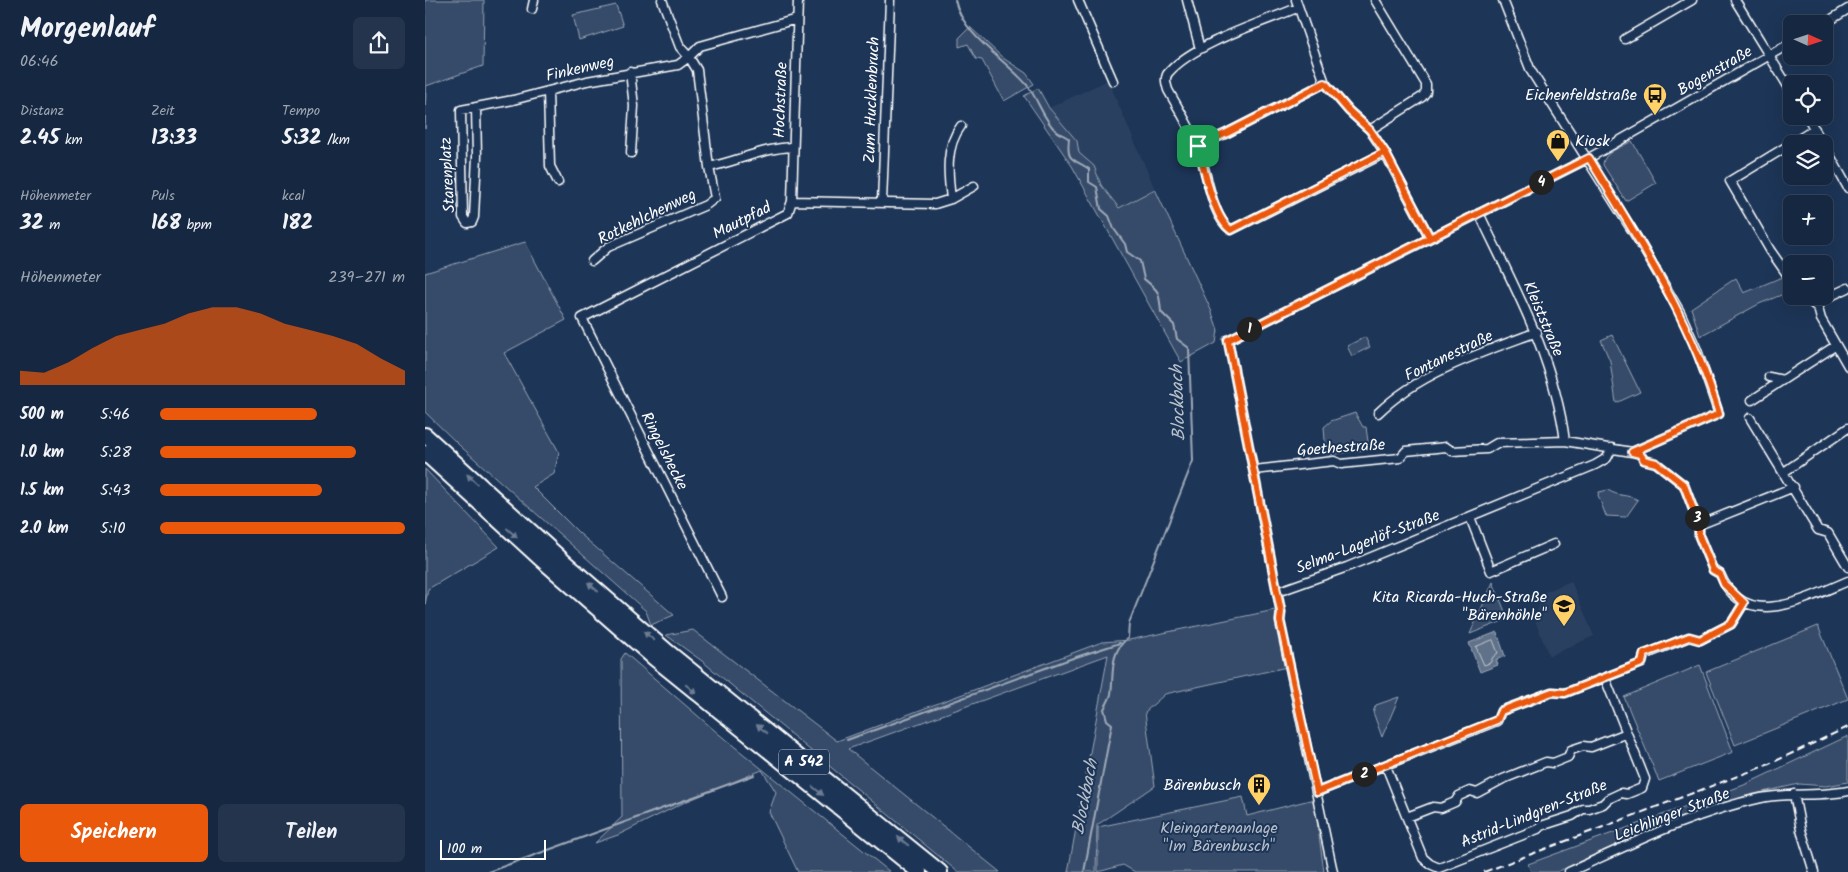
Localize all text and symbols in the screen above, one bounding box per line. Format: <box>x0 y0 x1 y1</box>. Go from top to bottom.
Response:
text: Morgenlauf <box>20 7 154 52</box>
north arrow <box>1783 15 1833 65</box>
map controls <box>1783 15 1833 305</box>
button: share <box>353 17 405 69</box>
street label: Zum Hucklenbruch <box>857 36 887 164</box>
street label: Bogenstraße <box>1673 39 1757 103</box>
text: 06:46 <box>20 49 59 74</box>
street label: Finkenweg <box>543 49 617 89</box>
street label: Hochstraße <box>767 62 795 138</box>
button: locate <box>1783 75 1833 125</box>
bus stop icon: Eichenfeldstraße <box>1642 82 1668 116</box>
place label: Eichenfeldstraße <box>1525 83 1637 108</box>
text: Distanz <box>20 100 64 122</box>
text: Zeit <box>151 100 175 122</box>
text: Tempo <box>282 100 320 122</box>
text: 2.45 <box>20 122 59 155</box>
text: 13:33 <box>151 122 197 155</box>
text: 5:32 <box>282 122 322 155</box>
pin <box>1177 125 1219 167</box>
shop icon: Kiosk <box>1545 128 1571 162</box>
text: km <box>59 129 83 151</box>
text: /km <box>322 129 350 151</box>
place label: Kiosk <box>1575 129 1610 154</box>
icon: arrive <box>1184 132 1212 160</box>
button: layers <box>1783 135 1833 185</box>
street label: Starenplatz <box>434 137 462 213</box>
pin: 4 <box>1529 170 1553 194</box>
text: 4 <box>1538 171 1545 193</box>
street label: Rotkehlchenweg <box>593 182 701 252</box>
text: Höhenmeter <box>20 185 91 207</box>
text: Puls <box>151 185 175 207</box>
text: kcal <box>282 185 305 207</box>
street label: Mautpfad <box>708 195 777 246</box>
button: + <box>1783 195 1833 245</box>
text: 32 <box>20 207 44 240</box>
text: 168 <box>151 207 181 240</box>
text: 182 <box>282 207 313 240</box>
text: m <box>44 214 61 236</box>
text: bpm <box>181 214 212 236</box>
button: − <box>1783 255 1833 305</box>
text: Höhenmeter <box>20 265 101 290</box>
text: 239–271 m <box>328 265 405 290</box>
street label: Kleiststraße <box>1516 277 1570 361</box>
pin: 1 <box>1237 316 1261 342</box>
text: 1 <box>1247 318 1252 340</box>
street label: Fontanestraße <box>1400 324 1498 388</box>
water label: Blockbach <box>1163 363 1195 442</box>
text: 500 m <box>20 402 64 427</box>
text: 5:46 <box>100 402 130 427</box>
street label: Ringelshecke <box>634 408 694 494</box>
street label: Goethestraße <box>1296 432 1386 464</box>
text: 1.0 km <box>20 440 64 465</box>
text: 5:28 <box>100 440 131 465</box>
one-way arrow <box>466 473 478 485</box>
text: 1.5 km <box>20 478 64 503</box>
text: 5:43 <box>100 478 130 503</box>
street label: Selma-Lagerlöf-Straße <box>1293 503 1443 581</box>
pin: 3 <box>1685 506 1709 530</box>
text: 3 <box>1694 507 1701 529</box>
text: 2.0 km <box>20 516 68 541</box>
text: 5:10 <box>100 516 126 541</box>
one-way arrow <box>506 527 518 539</box>
one-way arrow <box>586 582 599 593</box>
place label: Kita Ricarda-Huch-Straße "Bärenhöhle" <box>1372 585 1548 628</box>
school or university icon: Kita Ricarda-Huch-Straße "Bärenhöhle" <box>1551 593 1577 627</box>
one-way arrow <box>643 630 656 641</box>
one-way arrow <box>685 683 697 695</box>
one-way arrow <box>756 723 769 734</box>
road number: A 542 <box>779 750 829 774</box>
water label: Blockbach <box>1065 756 1108 837</box>
pin: 2 <box>1351 762 1377 786</box>
text: 2 <box>1360 763 1369 785</box>
building icon: Bärenbusch <box>1246 772 1272 806</box>
place label: Bärenbusch <box>1164 773 1241 798</box>
street label: Astrid-Lindgren-Straße <box>1457 773 1611 855</box>
street label: Leichlinger Straße <box>1610 781 1734 849</box>
one-way arrow <box>811 785 824 796</box>
button: Speichern <box>20 804 208 862</box>
button: Teilen <box>218 804 405 862</box>
park label: Kleingartenanlage "Im Bärenbusch" <box>1160 816 1278 859</box>
one-way arrow <box>896 836 909 847</box>
scale bar <box>440 837 546 860</box>
text: 100 m <box>447 838 482 860</box>

